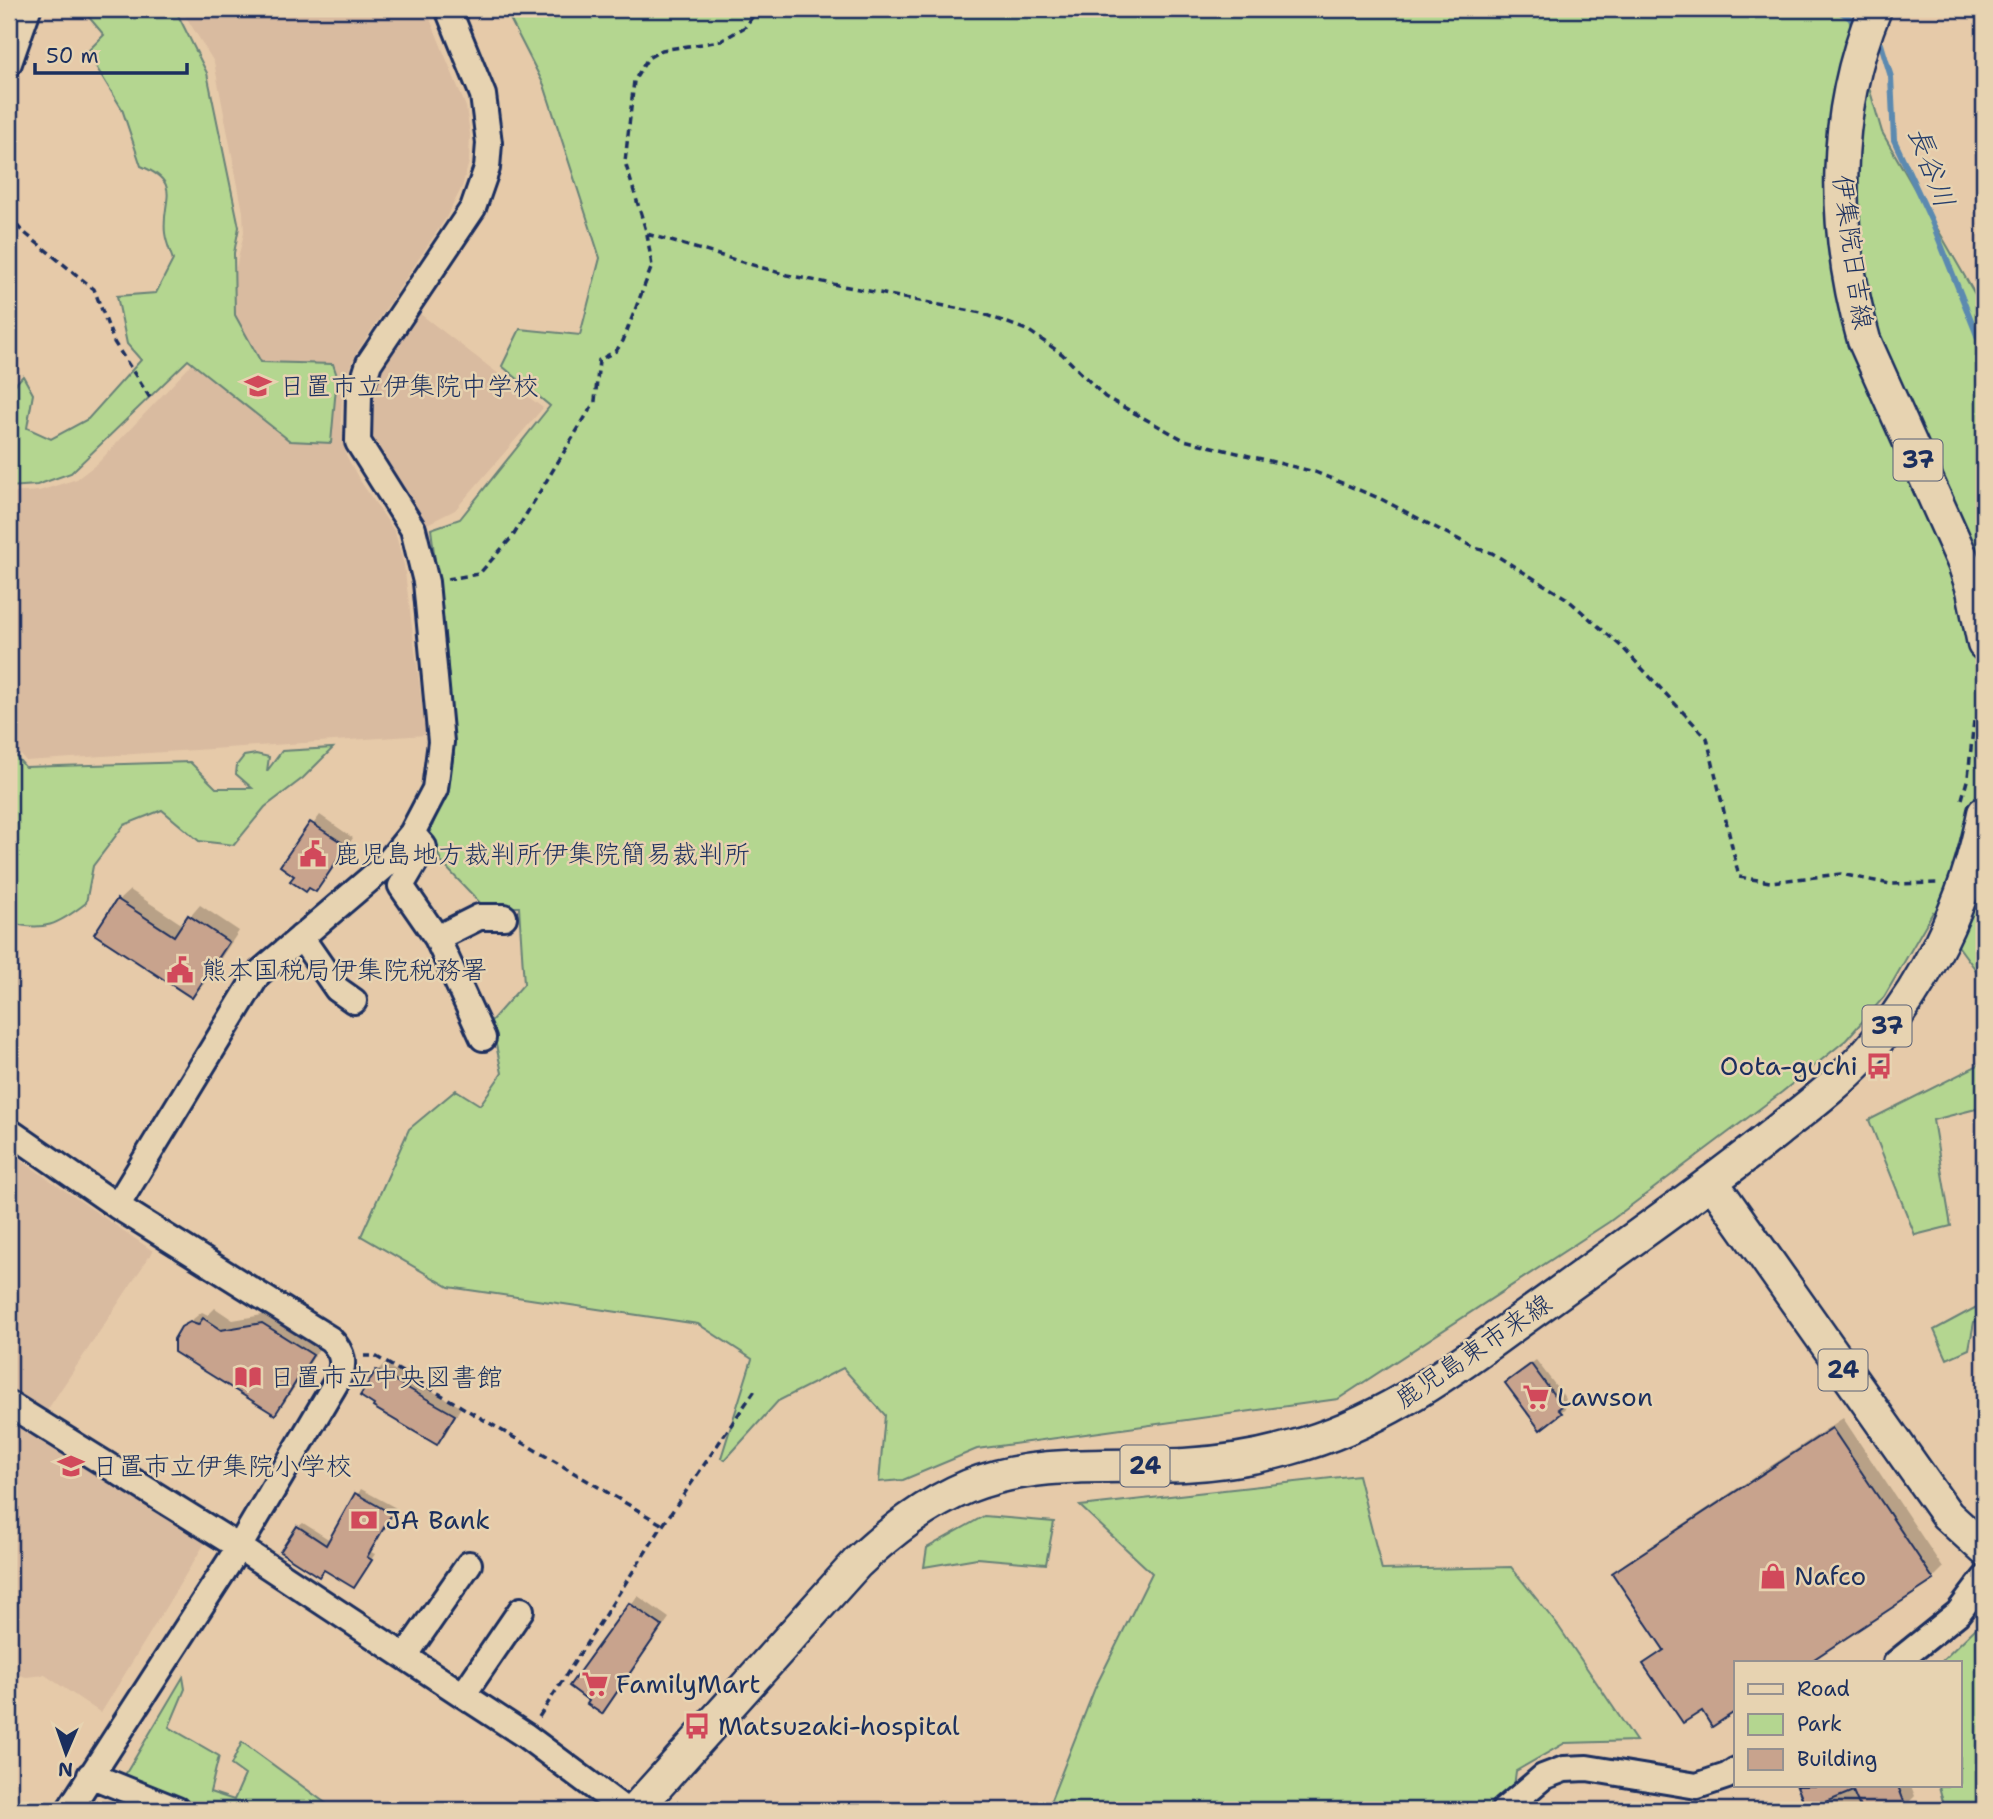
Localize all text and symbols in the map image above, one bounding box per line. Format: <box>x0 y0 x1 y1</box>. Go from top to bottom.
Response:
scale bar <box>35 32 187 76</box>
text: 50 m <box>46 42 99 70</box>
water label: 長谷川 <box>1900 121 1964 213</box>
street label: 伊集院日吉線 <box>1825 172 1882 332</box>
place label: 日置市立伊集院中学校 <box>279 368 539 403</box>
school or university icon: 日置市立伊集院中学校 <box>243 371 273 401</box>
road number: 37 <box>1894 439 1942 480</box>
place label: 鹿児島地方裁判所伊集院簡易裁判所 <box>334 836 750 871</box>
public building icon: 鹿児島地方裁判所伊集院簡易裁判所 <box>298 839 328 869</box>
place label: 熊本国税局伊集院税務署 <box>201 952 487 987</box>
public building icon: 熊本国税局伊集院税務署 <box>165 955 195 985</box>
road number: 37 <box>1862 1006 1912 1046</box>
place label: Oota-guchi <box>1720 1048 1858 1083</box>
bus stop icon: Oota-guchi <box>1864 1051 1894 1081</box>
street label: 鹿児島東市来線 <box>1387 1285 1558 1416</box>
road number: 24 <box>1818 1350 1868 1390</box>
place label: 日置市立中央図書館 <box>269 1359 503 1394</box>
library icon: 日置市立中央図書館 <box>233 1362 263 1392</box>
place label: Lawson <box>1557 1379 1653 1414</box>
supermarket icon: Lawson <box>1521 1382 1551 1412</box>
road number: 24 <box>1120 1446 1170 1486</box>
place label: 日置市立伊集院小学校 <box>92 1448 352 1483</box>
school or university icon: 日置市立伊集院小学校 <box>56 1451 86 1481</box>
place label: JA Bank <box>385 1502 490 1537</box>
bank icon: JA Bank <box>349 1505 379 1535</box>
place label: Nafco <box>1794 1558 1866 1593</box>
shop icon: Nafco <box>1758 1561 1788 1591</box>
legend <box>1734 1661 1962 1787</box>
place label: FamilyMart <box>616 1666 761 1701</box>
supermarket icon: FamilyMart <box>580 1669 610 1699</box>
text: Road <box>1797 1675 1850 1703</box>
place label: Matsuzaki-hospital <box>718 1708 960 1743</box>
text: Park <box>1797 1710 1842 1738</box>
bus stop icon: Matsuzaki-hospital <box>682 1711 712 1741</box>
north arrow <box>32 1717 102 1787</box>
text: Building <box>1797 1745 1877 1773</box>
text: N <box>57 1757 73 1782</box>

